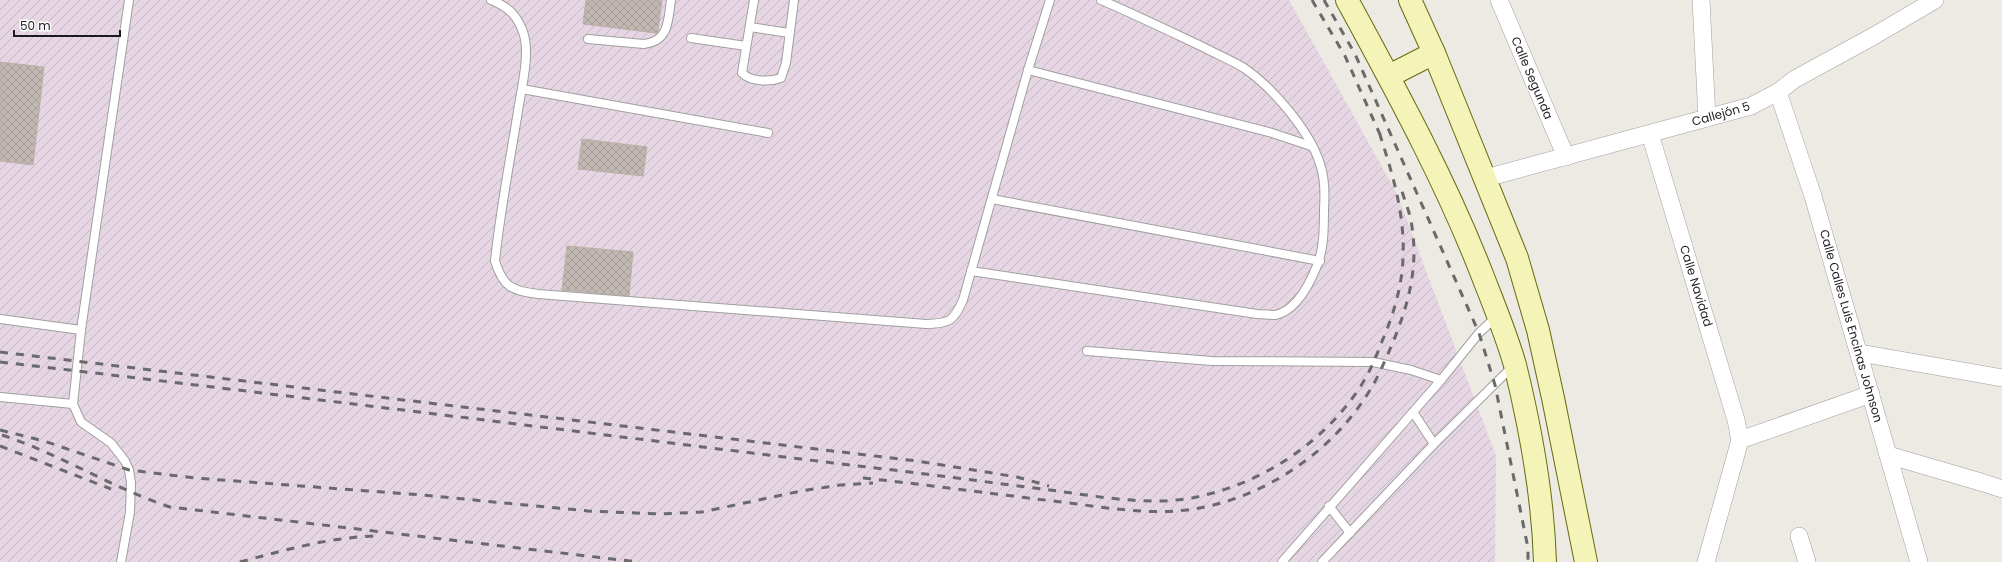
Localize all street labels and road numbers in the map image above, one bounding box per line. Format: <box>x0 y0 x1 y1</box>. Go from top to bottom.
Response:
street label: Calle Segunda <box>1507 34 1557 122</box>
street label: Callejón 5 <box>1690 97 1752 130</box>
street label: Calle Calles Luis Encinas Johnson <box>1816 228 1887 424</box>
street label: Calle Navidad <box>1676 243 1717 329</box>

